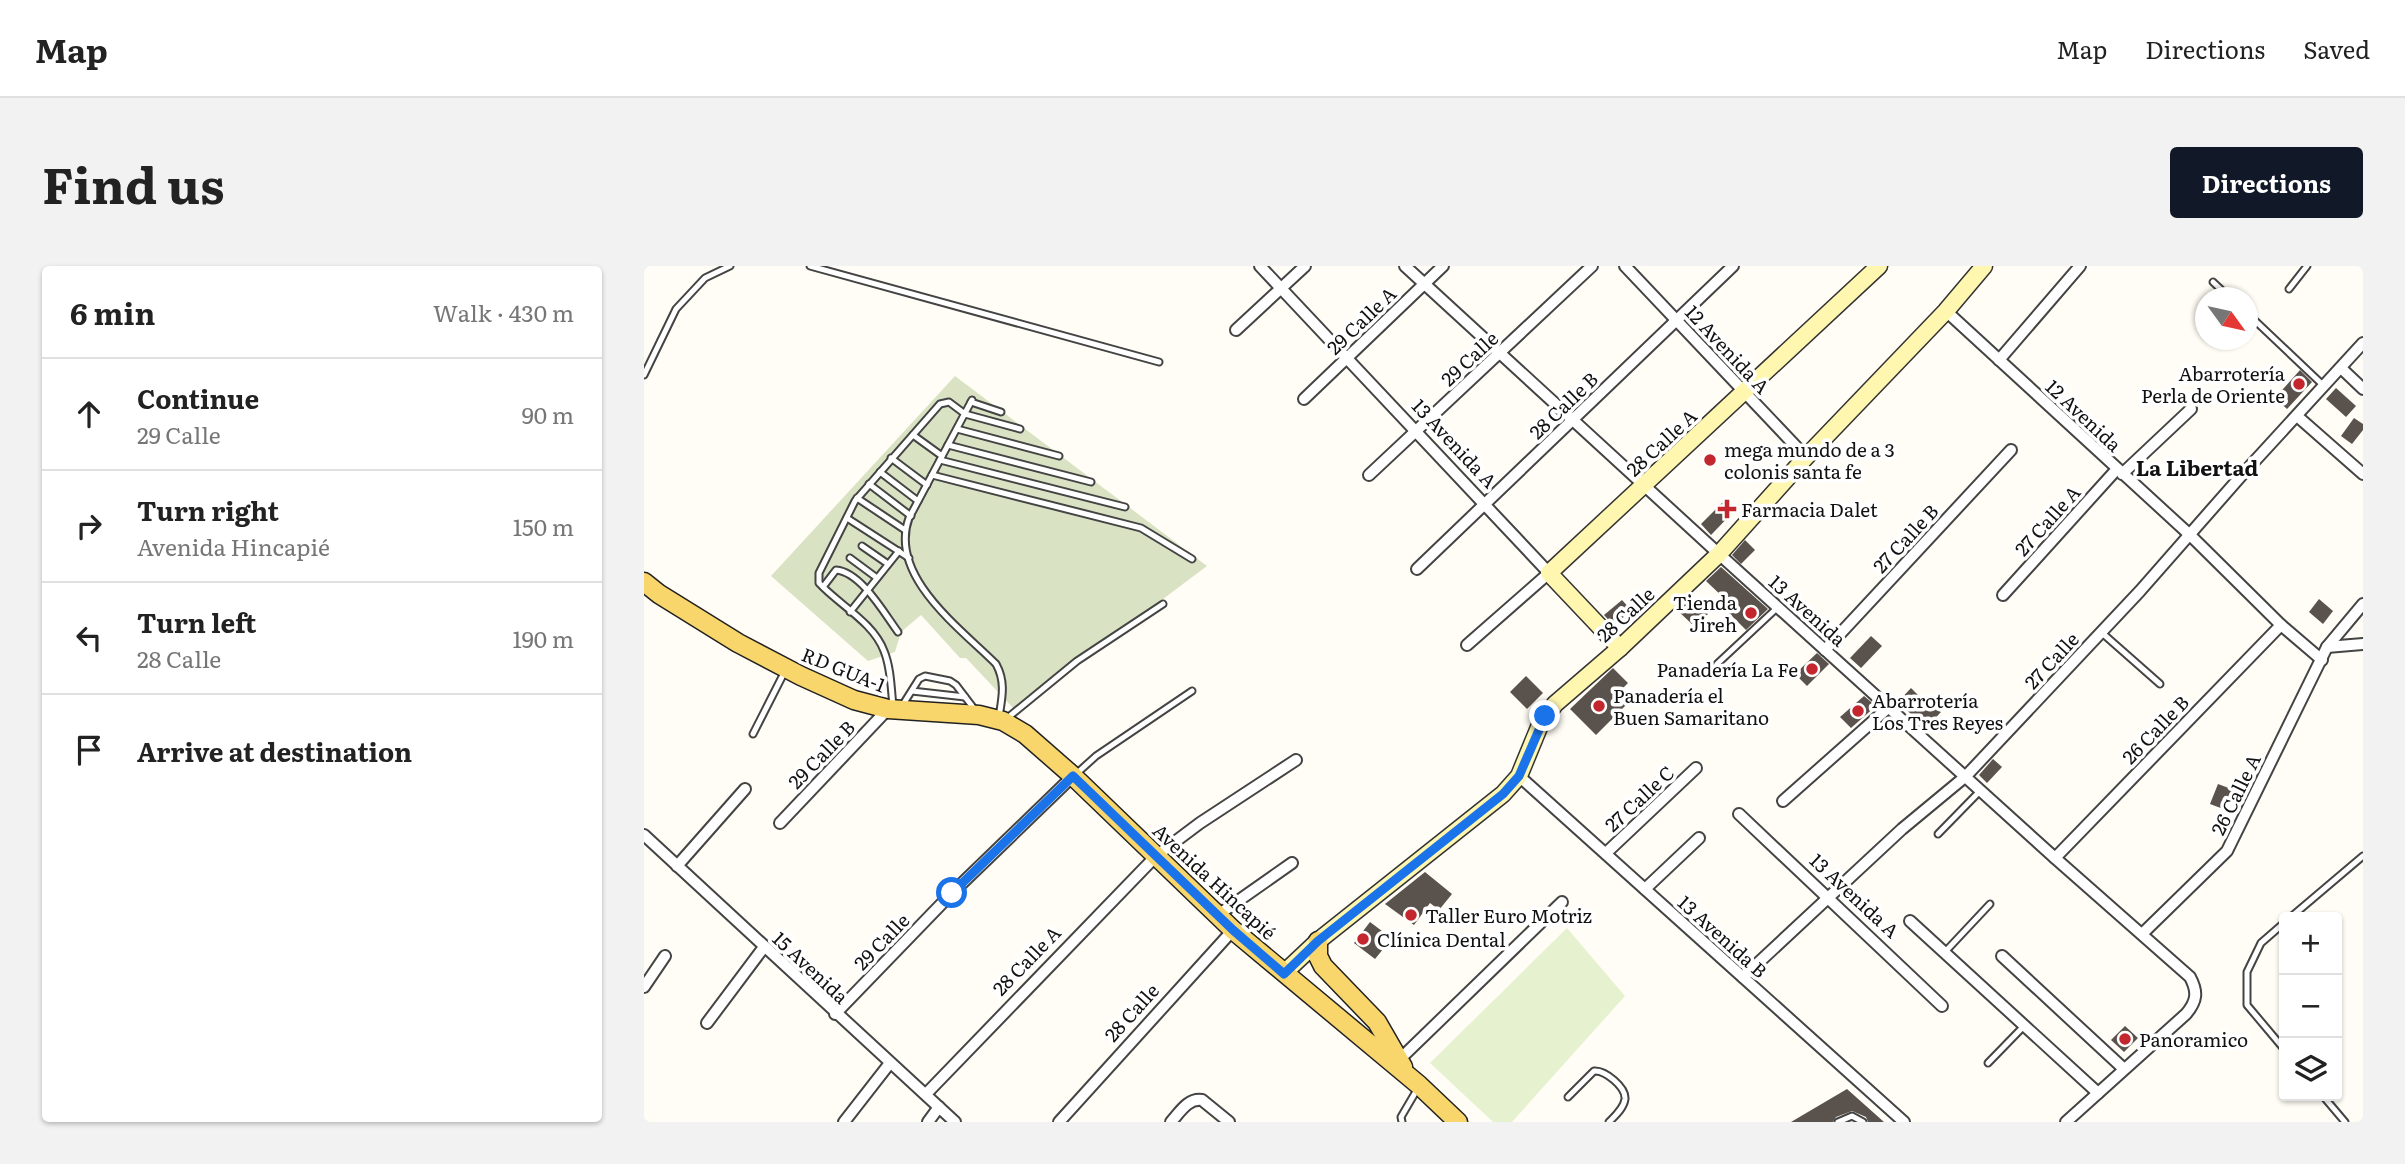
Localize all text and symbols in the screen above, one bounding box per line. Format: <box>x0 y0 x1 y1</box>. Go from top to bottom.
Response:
text: Map <box>35 24 108 73</box>
text: Map <box>2056 31 2107 66</box>
text: Directions <box>2145 31 2265 66</box>
text: Saved <box>2303 31 2370 66</box>
text: Find us <box>42 146 225 219</box>
button: Directions <box>2170 147 2363 218</box>
street label: 29 Calle A <box>1320 280 1402 360</box>
north arrow <box>2195 287 2258 350</box>
text: 6 min <box>70 290 155 334</box>
text: Walk · 430 m <box>433 295 574 329</box>
street label: 12 Avenida A <box>1679 298 1777 400</box>
street label: 29 Calle <box>1434 324 1504 392</box>
place label: Abarrotería Perla de Oriente <box>2141 359 2286 409</box>
street label: 28 Calle B <box>1522 365 1604 445</box>
street label: 12 Avenida <box>2040 372 2129 458</box>
marker: Abarrotería Perla de Oriente <box>2291 376 2307 392</box>
text: Continue <box>137 378 259 417</box>
street label: 13 Avenida A <box>1406 392 1504 494</box>
icon: ahead <box>70 395 108 433</box>
text: 90 m <box>522 397 574 431</box>
street label: 28 Calle A <box>1619 402 1703 482</box>
text: 29 Calle <box>137 417 221 451</box>
place label: mega mundo de a 3 colonis santa fe <box>1724 435 1895 485</box>
district label: La Libertad <box>2136 451 2258 482</box>
marker: mega mundo de a 3 colonis santa fe <box>1702 452 1718 468</box>
street label: 27 Calle A <box>2008 479 2086 561</box>
text: Turn right <box>137 490 279 529</box>
place label: Farmacia Dalet <box>1741 495 1878 523</box>
street label: 27 Calle B <box>1866 497 1944 579</box>
marker: Farmacia Dalet <box>1719 501 1735 517</box>
icon: right <box>70 507 108 545</box>
text: 150 m <box>513 509 574 543</box>
text: Avenida Hincapié <box>137 529 330 563</box>
street label: 13 Avenida <box>1763 568 1853 653</box>
street label: 28 Calle <box>1590 580 1660 648</box>
place label: Tienda Jireh <box>1673 588 1738 638</box>
text: Turn left <box>137 602 256 641</box>
marker: Tienda Jireh <box>1743 605 1759 621</box>
icon: left <box>70 619 108 657</box>
text: 190 m <box>512 621 574 655</box>
street label: 27 Calle <box>2017 625 2085 695</box>
street label: RD GUA-1 <box>798 640 890 699</box>
text: 28 Calle <box>137 641 221 675</box>
place label: Panadería La Fe <box>1656 655 1798 683</box>
marker: Panadería La Fe <box>1804 661 1820 677</box>
place label: Panadería el Buen Samaritano <box>1613 681 1769 731</box>
place label: Abarrotería Los Tres Reyes <box>1872 686 2003 736</box>
street label: 26 Calle B <box>2115 688 2195 770</box>
marker: Panadería el Buen Samaritano <box>1591 698 1607 714</box>
route end <box>1529 700 1560 731</box>
marker: Abarrotería Los Tres Reyes <box>1850 703 1866 719</box>
street label: 29 Calle B <box>781 714 861 794</box>
icon: arrive <box>70 731 108 769</box>
text: Arrive at destination <box>137 731 412 770</box>
street label: 26 Calle A <box>2203 749 2267 839</box>
street label: 27 Calle C <box>1598 759 1680 837</box>
street label: Avenida Hincapié <box>1147 816 1283 946</box>
street label: 13 Avenida A <box>1804 846 1906 944</box>
route start <box>936 877 967 908</box>
street label: 13 Avenida B <box>1672 888 1774 984</box>
place label: Taller Euro Motriz <box>1425 901 1592 929</box>
street label: 29 Calle <box>847 906 915 976</box>
marker: Taller Euro Motriz <box>1403 907 1419 923</box>
map controls <box>2279 912 2342 1101</box>
button: + <box>2279 912 2342 975</box>
street label: 28 Calle A <box>986 919 1066 1001</box>
street label: 15 Avenida <box>767 924 856 1010</box>
place label: Clínica Dental <box>1377 925 1506 953</box>
marker: Clínica Dental <box>1355 931 1371 947</box>
button: − <box>2279 975 2342 1038</box>
street label: 28 Calle <box>1097 977 1165 1047</box>
place label: Panoramico <box>2139 1025 2248 1053</box>
marker: Panoramico <box>2117 1031 2133 1047</box>
button: layers <box>2279 1038 2342 1101</box>

